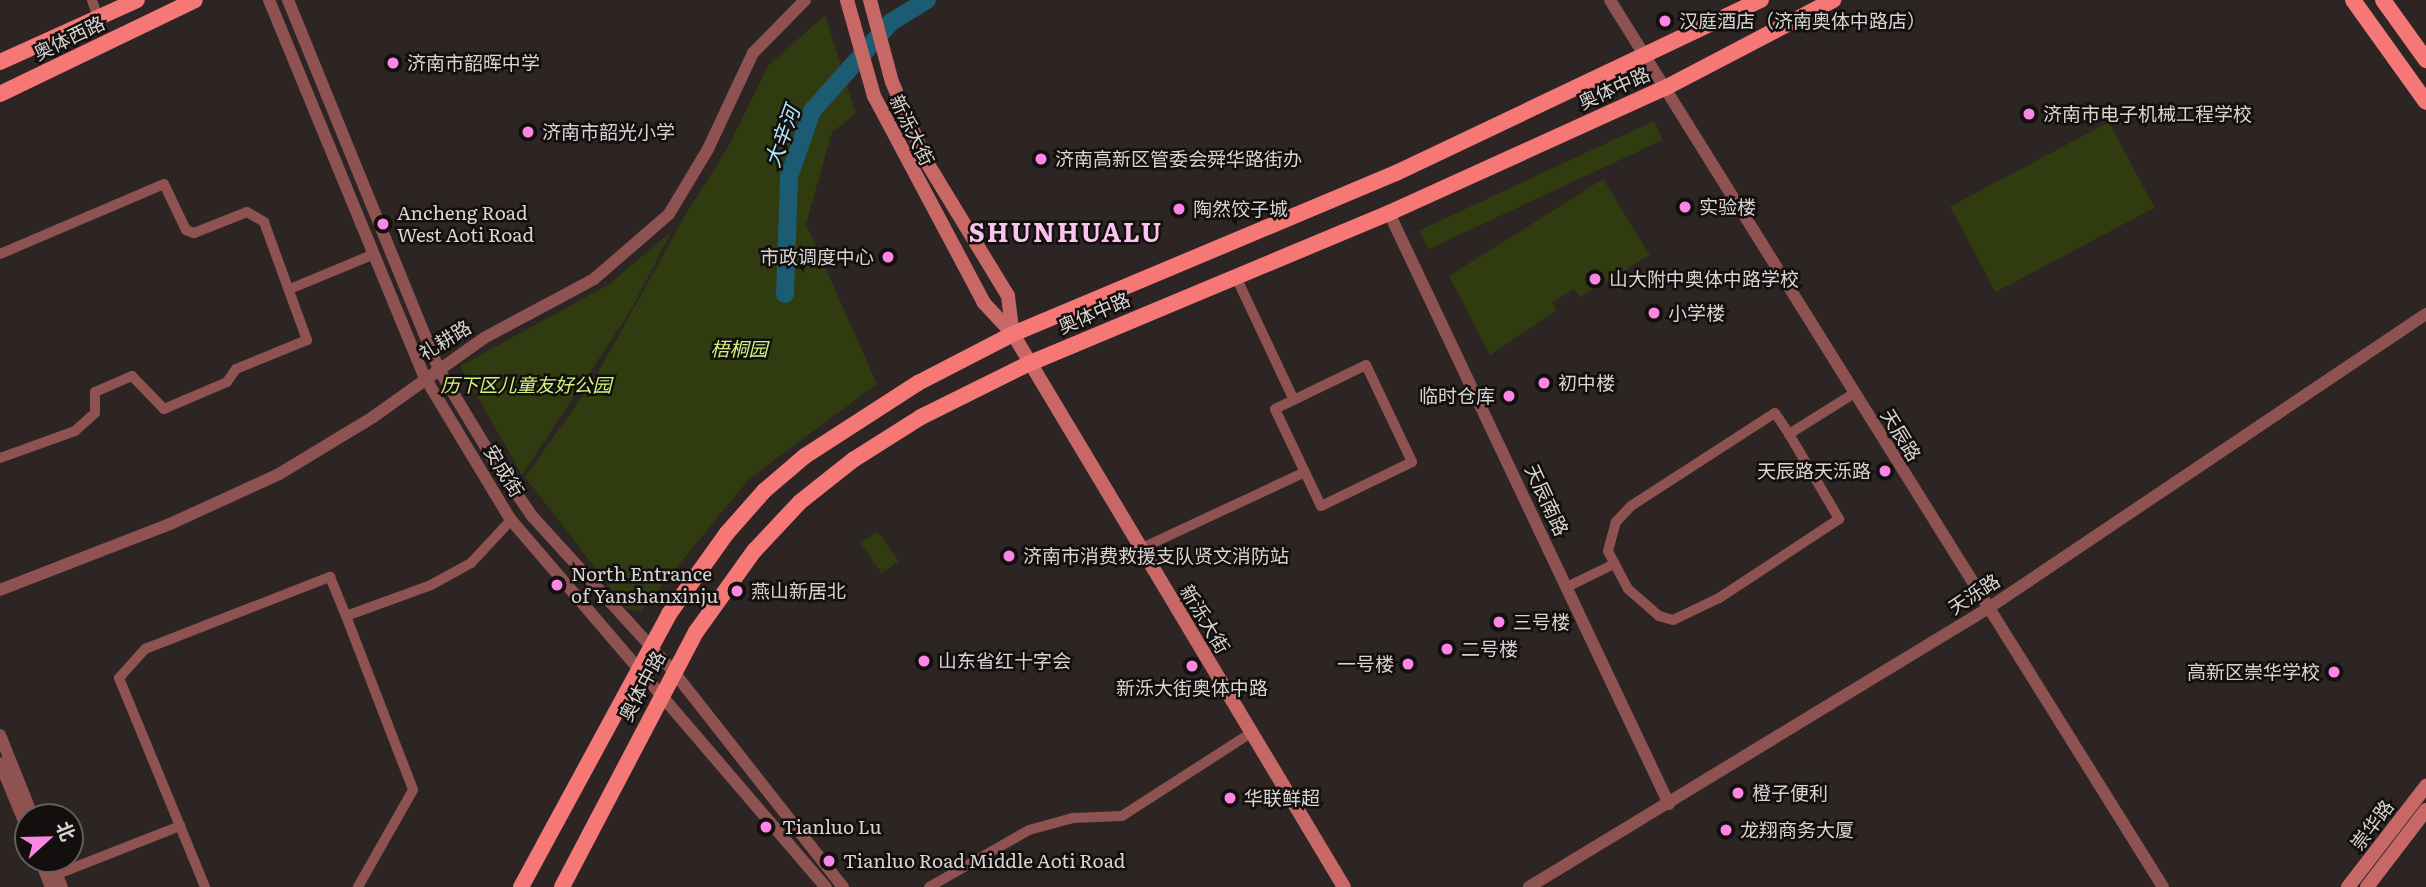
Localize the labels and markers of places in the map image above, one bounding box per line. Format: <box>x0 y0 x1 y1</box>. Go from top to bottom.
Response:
place label: 汉庭酒店（济南奥体中路店） <box>1679 10 1926 32</box>
marker: 汉庭酒店（济南奥体中路店） <box>1657 13 1673 29</box>
place label: 济南市韶晖中学 <box>407 52 540 74</box>
marker: 济南市韶晖中学 <box>385 55 401 71</box>
place label: 济南市电子机械工程学校 <box>2043 103 2252 125</box>
marker: 济南市电子机械工程学校 <box>2021 106 2037 122</box>
place label: 济南市韶光小学 <box>542 121 675 143</box>
marker: 济南市韶光小学 <box>520 124 536 140</box>
place label: 济南高新区管委会舜华路街办 <box>1055 148 1302 170</box>
marker: 济南高新区管委会舜华路街办 <box>1033 151 1049 167</box>
place label: 实验楼 <box>1699 196 1756 218</box>
place label: 陶然饺子城 <box>1193 198 1288 220</box>
marker: 实验楼 <box>1677 199 1693 215</box>
marker: 陶然饺子城 <box>1171 201 1187 217</box>
place label: Ancheng Road West Aoti Road <box>397 202 534 246</box>
marker: Ancheng Road West Aoti Road <box>375 216 391 232</box>
place label: 市政调度中心 <box>760 246 874 268</box>
marker: 市政调度中心 <box>880 249 896 265</box>
place label: 山大附中奥体中路学校 <box>1609 268 1799 290</box>
marker: 山大附中奥体中路学校 <box>1587 271 1603 287</box>
place label: 小学楼 <box>1668 302 1725 324</box>
marker: 小学楼 <box>1646 305 1662 321</box>
place label: 初中楼 <box>1558 372 1615 394</box>
marker: 初中楼 <box>1536 375 1552 391</box>
place label: 临时仓库 <box>1419 385 1495 407</box>
marker: 临时仓库 <box>1501 388 1517 404</box>
place label: 天辰路天泺路 <box>1757 460 1871 482</box>
marker: 天辰路天泺路 <box>1877 463 1893 479</box>
place label: 济南市消费救援支队贤文消防站 <box>1023 545 1289 567</box>
marker: 济南市消费救援支队贤文消防站 <box>1001 548 1017 564</box>
place label: North Entrance of Yanshanxinju <box>571 563 718 607</box>
marker: North Entrance of Yanshanxinju <box>549 577 565 593</box>
place label: 燕山新居北 <box>751 580 846 602</box>
marker: 燕山新居北 <box>729 583 745 599</box>
place label: 三号楼 <box>1513 611 1570 633</box>
marker: 三号楼 <box>1491 614 1507 630</box>
place label: 二号楼 <box>1461 638 1518 660</box>
marker: 二号楼 <box>1439 641 1455 657</box>
place label: 山东省红十字会 <box>938 650 1071 672</box>
marker: 山东省红十字会 <box>916 653 932 669</box>
place label: 一号楼 <box>1337 653 1394 675</box>
marker: 一号楼 <box>1400 656 1416 672</box>
marker: 新泺大街奥体中路 <box>1184 658 1200 674</box>
place label: 高新区崇华学校 <box>2187 661 2320 683</box>
marker: 高新区崇华学校 <box>2326 664 2342 680</box>
place label: 新泺大街奥体中路 <box>1116 677 1268 699</box>
place label: 橙子便利 <box>1752 782 1828 804</box>
marker: 橙子便利 <box>1730 785 1746 801</box>
place label: 华联鲜超 <box>1244 787 1320 809</box>
marker: 华联鲜超 <box>1222 790 1238 806</box>
place label: Tianluo Lu <box>782 816 882 838</box>
marker: Tianluo Lu <box>756 817 776 837</box>
place label: 龙翔商务大厦 <box>1740 819 1854 841</box>
marker: 龙翔商务大厦 <box>1718 822 1734 838</box>
place label: Tianluo Road Middle Aoti Road <box>843 850 1125 872</box>
marker: Tianluo Road Middle Aoti Road <box>821 853 837 869</box>

